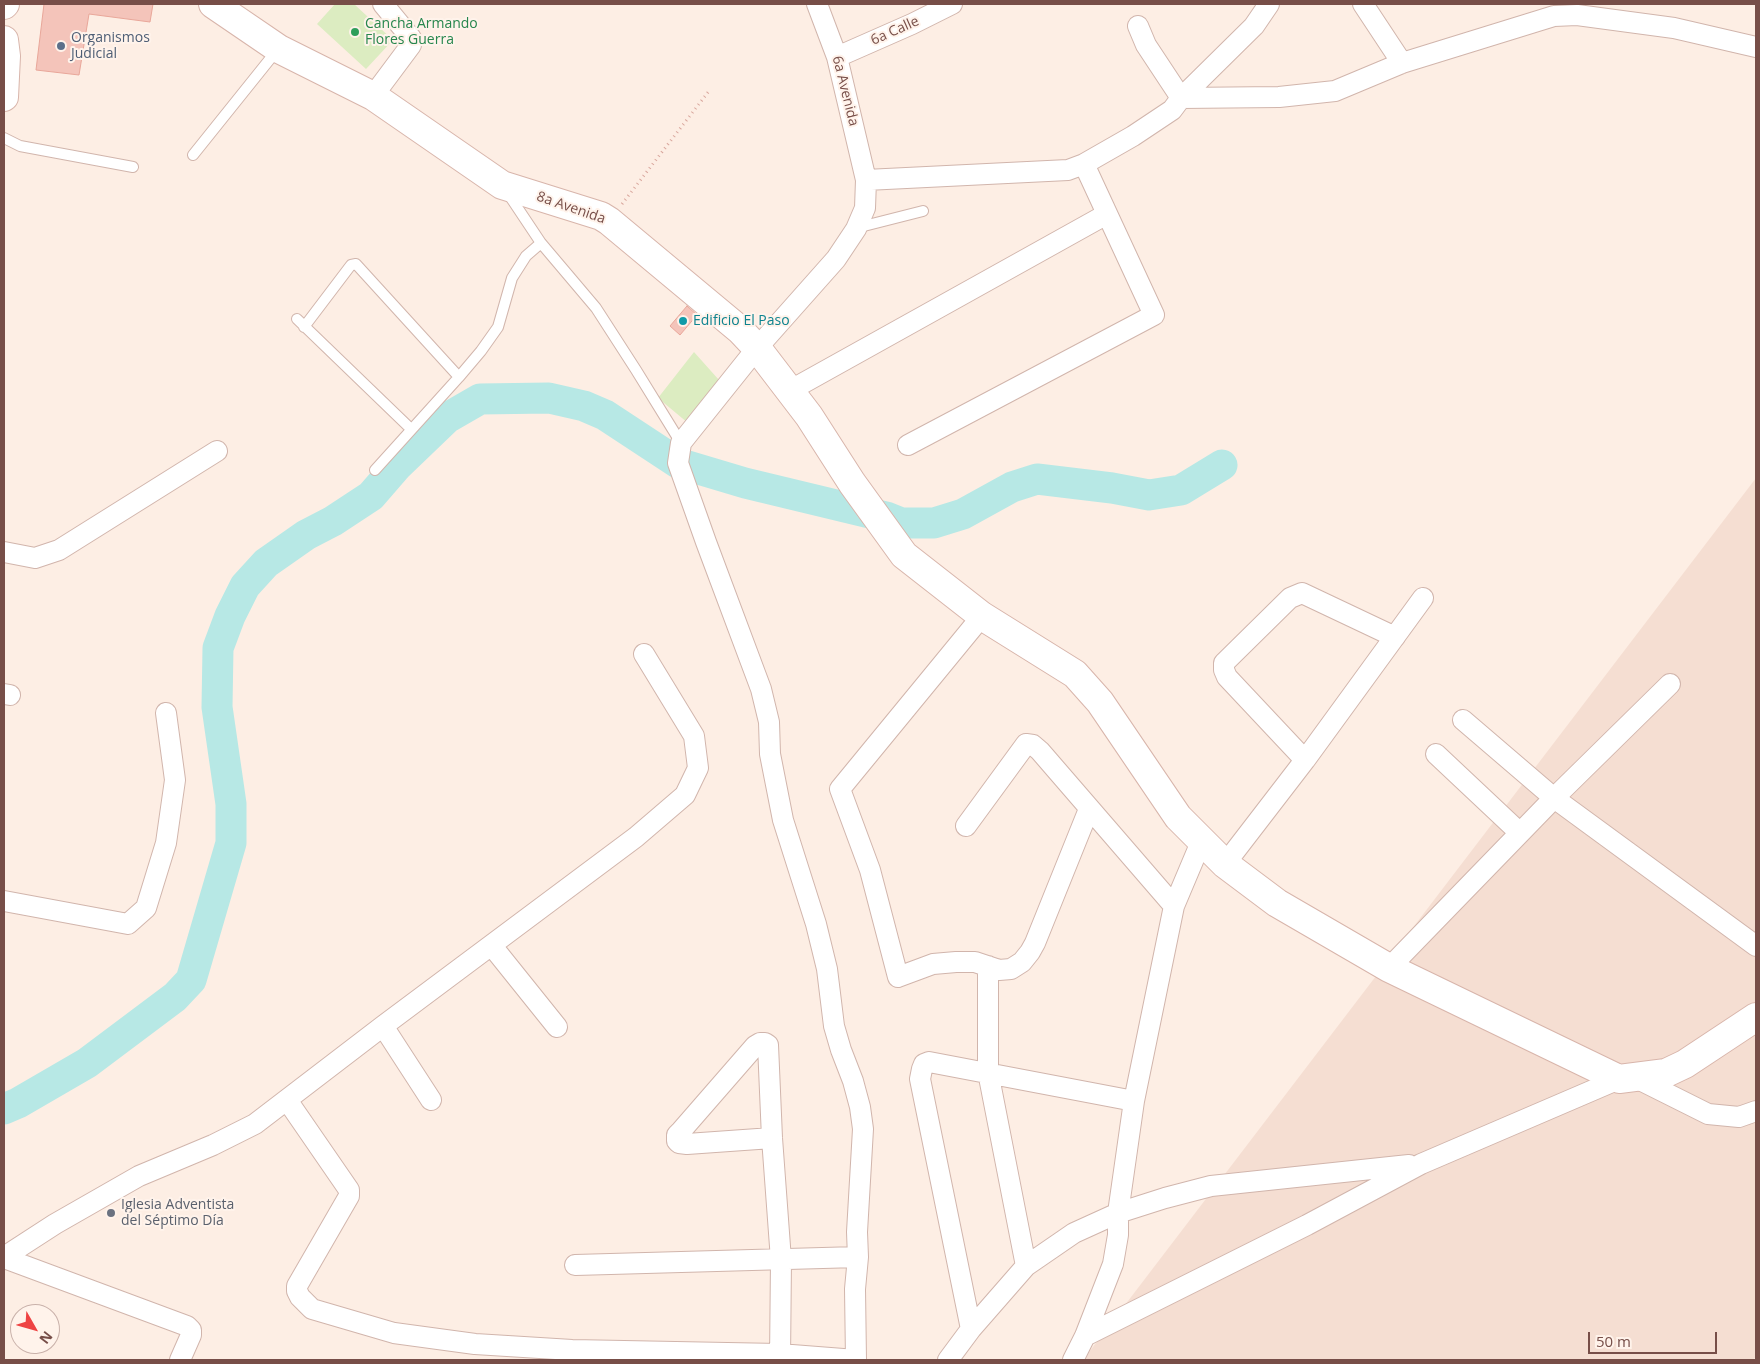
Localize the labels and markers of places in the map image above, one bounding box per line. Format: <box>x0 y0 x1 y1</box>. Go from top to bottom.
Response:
place label: Cancha Armando Flores Guerra <box>365 16 478 48</box>
marker: Cancha Armando Flores Guerra <box>349 26 361 38</box>
place label: Organismos Judicial <box>71 30 150 62</box>
marker: Organismos Judicial <box>55 40 67 52</box>
place label: Edificio El Paso <box>693 313 790 329</box>
marker: Edificio El Paso <box>677 315 689 327</box>
place label: Iglesia Adventista del Séptimo Día <box>121 1197 234 1230</box>
marker: Iglesia Adventista del Séptimo Día <box>105 1207 117 1219</box>

